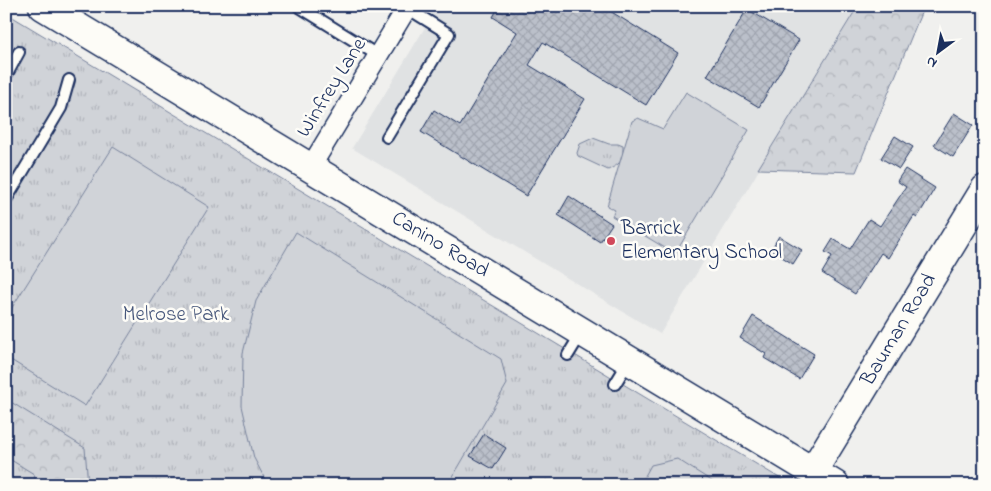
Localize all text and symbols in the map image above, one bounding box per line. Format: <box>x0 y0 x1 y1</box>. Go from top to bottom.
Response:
north arrow <box>914 28 964 78</box>
street label: Winfrey Lane <box>290 32 376 145</box>
text: N <box>922 50 941 73</box>
street label: Canino Road <box>385 204 495 286</box>
place label: Barrick Elementary School <box>620 214 782 270</box>
marker: Barrick Elementary School <box>605 235 617 247</box>
street label: Bauman Road <box>853 268 944 393</box>
park label: Melrose Park <box>123 300 230 330</box>

